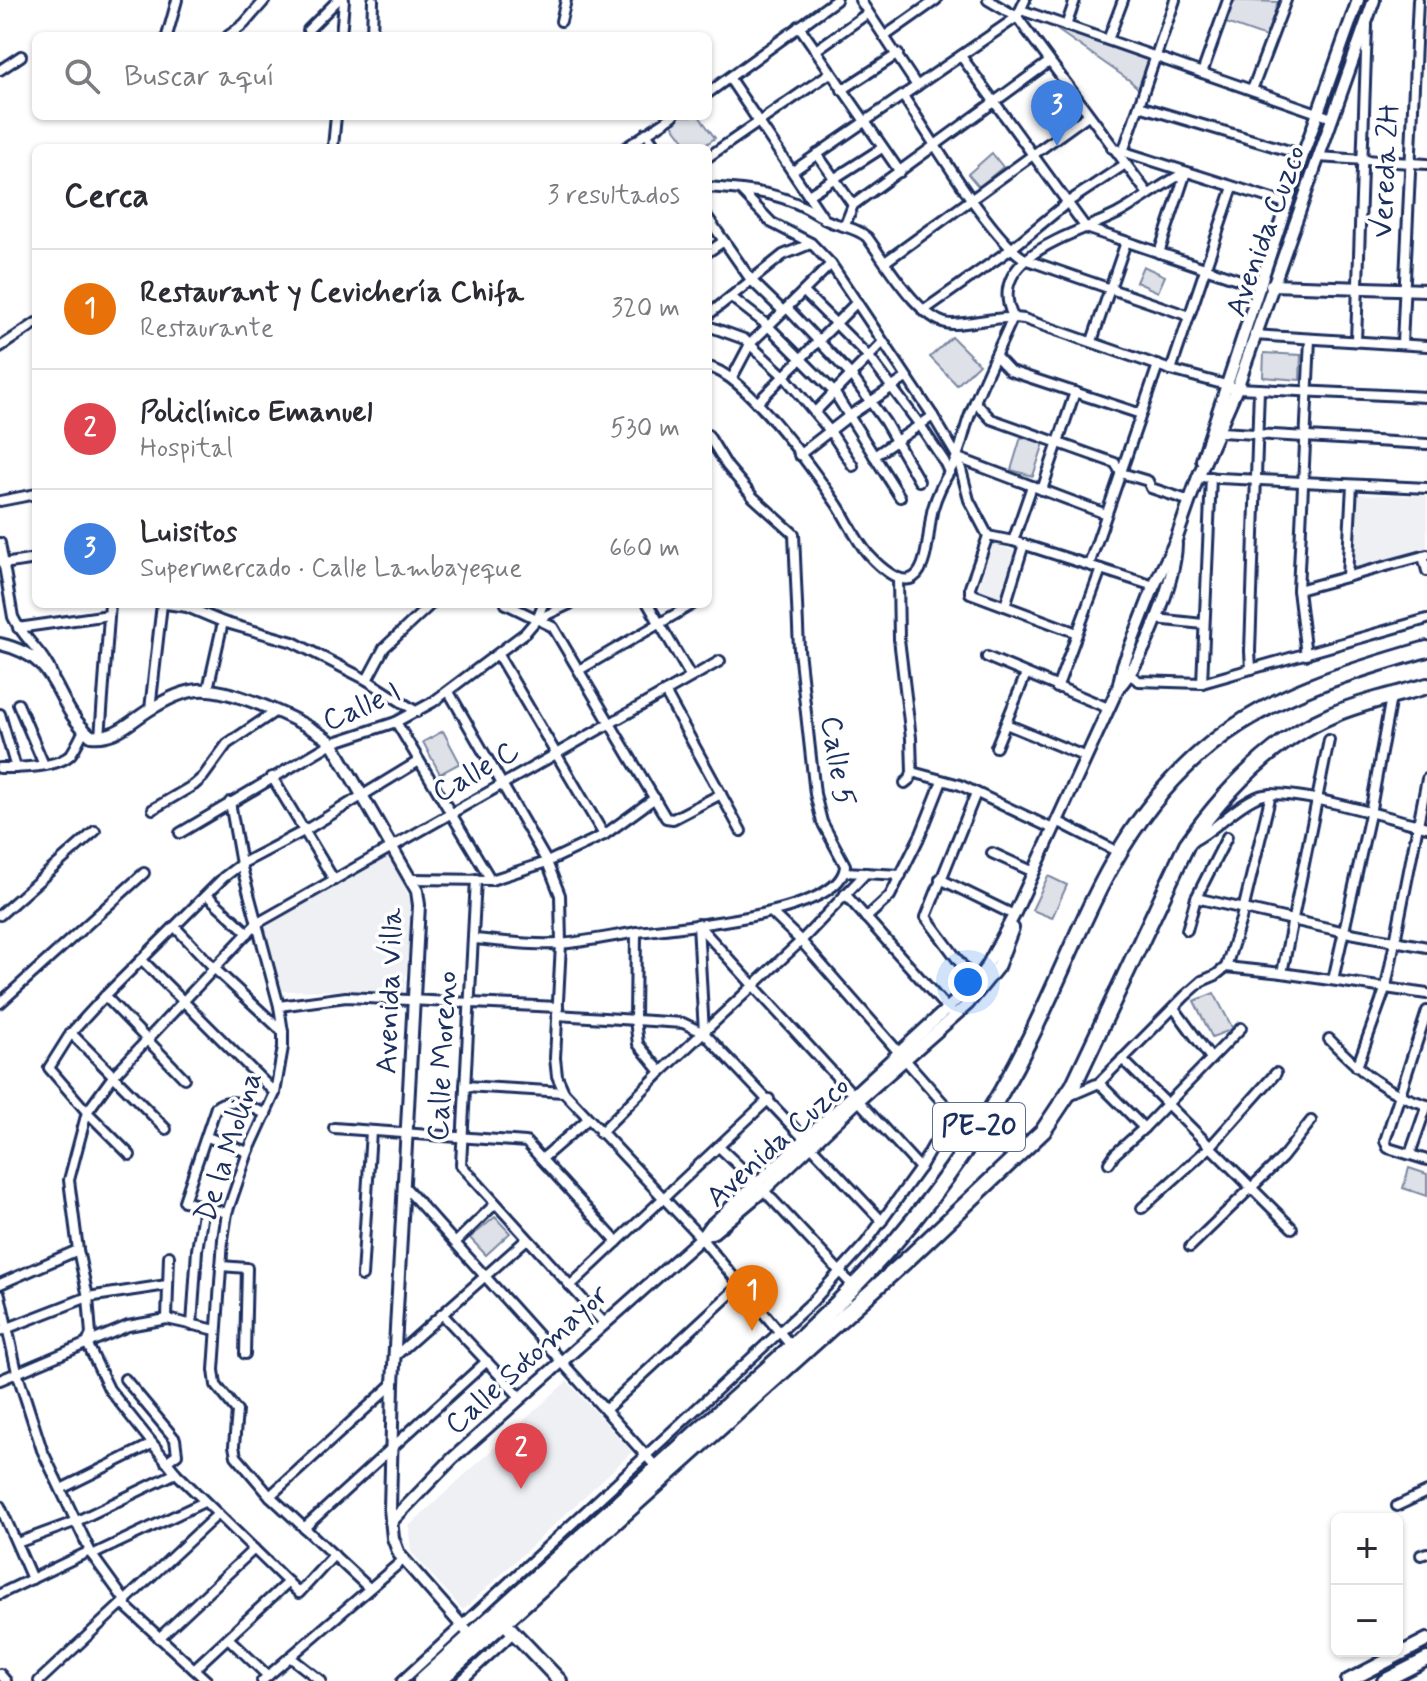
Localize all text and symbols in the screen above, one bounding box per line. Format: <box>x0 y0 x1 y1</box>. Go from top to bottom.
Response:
search box <box>32 32 712 120</box>
icon: search <box>60 54 104 98</box>
text: Buscar aquí <box>124 57 275 96</box>
pin: 3 <box>1031 80 1083 146</box>
street label: Vereda 2H <box>1363 103 1409 239</box>
street label: Avenida Cuzco <box>1217 140 1315 322</box>
text: Cerca <box>64 174 149 219</box>
text: 3 resultados <box>548 179 680 213</box>
text: Restaurant y Cevichería Chifa <box>140 273 524 312</box>
text: 1 <box>84 292 96 326</box>
text: 320 m <box>611 292 680 326</box>
text: Restaurante <box>140 312 274 346</box>
text: Policlínico Emanuel <box>140 393 372 432</box>
text: 2 <box>84 412 96 446</box>
text: 530 m <box>610 412 680 446</box>
text: Hospital <box>140 432 233 466</box>
text: Luisitos <box>140 513 237 552</box>
text: 3 <box>84 532 96 566</box>
text: 660 m <box>609 532 680 566</box>
text: Supermercado · Calle Lambayeque <box>140 552 522 586</box>
street label: Calle I <box>317 673 407 741</box>
street label: Calle 5 <box>811 713 863 809</box>
street label: Calle C <box>426 732 526 812</box>
street label: Avenida Villa <box>368 906 412 1075</box>
your location <box>948 962 988 1002</box>
street label: Calle Moreno <box>419 970 467 1142</box>
street label: De la Molina <box>186 1067 272 1227</box>
street label: Avenida Cuzco <box>698 1067 858 1217</box>
road number: PE-20 <box>933 1103 1025 1151</box>
pin: 1 <box>726 1265 778 1331</box>
street label: Calle Sotomayor <box>437 1276 617 1444</box>
pin: 2 <box>495 1423 547 1489</box>
map controls <box>1331 1513 1403 1657</box>
button: + <box>1331 1513 1403 1585</box>
button: − <box>1331 1585 1403 1657</box>

